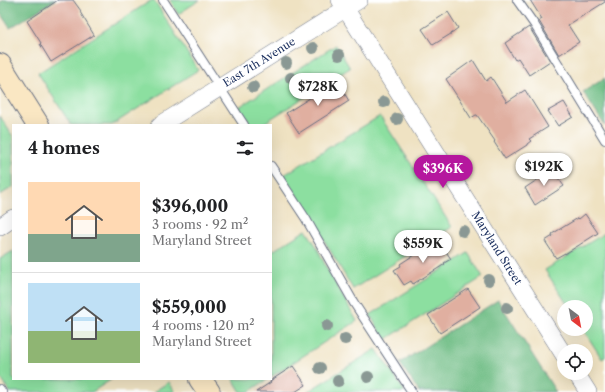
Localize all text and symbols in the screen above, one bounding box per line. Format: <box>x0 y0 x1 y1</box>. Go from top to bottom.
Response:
street label: East 7th Avenue <box>220 34 298 90</box>
pin: $728K <box>290 73 346 107</box>
text: $728K <box>298 78 338 94</box>
icon: filters <box>234 137 256 159</box>
text: 4 homes <box>28 138 100 158</box>
pin: $192K <box>516 153 572 187</box>
pin: $396K <box>415 155 471 189</box>
text: $192K <box>525 158 563 174</box>
text: $396K <box>423 160 463 176</box>
text: $396,000 <box>152 196 228 216</box>
icon: home <box>60 198 108 246</box>
street label: Maryland Street <box>469 209 525 288</box>
text: 3 rooms · 92 m² <box>152 216 248 232</box>
pin: $559K <box>395 230 451 264</box>
text: Maryland Street <box>152 232 252 248</box>
text: $559K <box>403 235 443 251</box>
text: $559,000 <box>152 297 227 317</box>
icon: home <box>60 299 108 347</box>
north arrow <box>557 300 593 336</box>
map controls <box>557 300 593 380</box>
text: 4 rooms · 120 m² <box>152 317 255 333</box>
text: Maryland Street <box>152 333 252 349</box>
button: locate <box>557 344 593 380</box>

